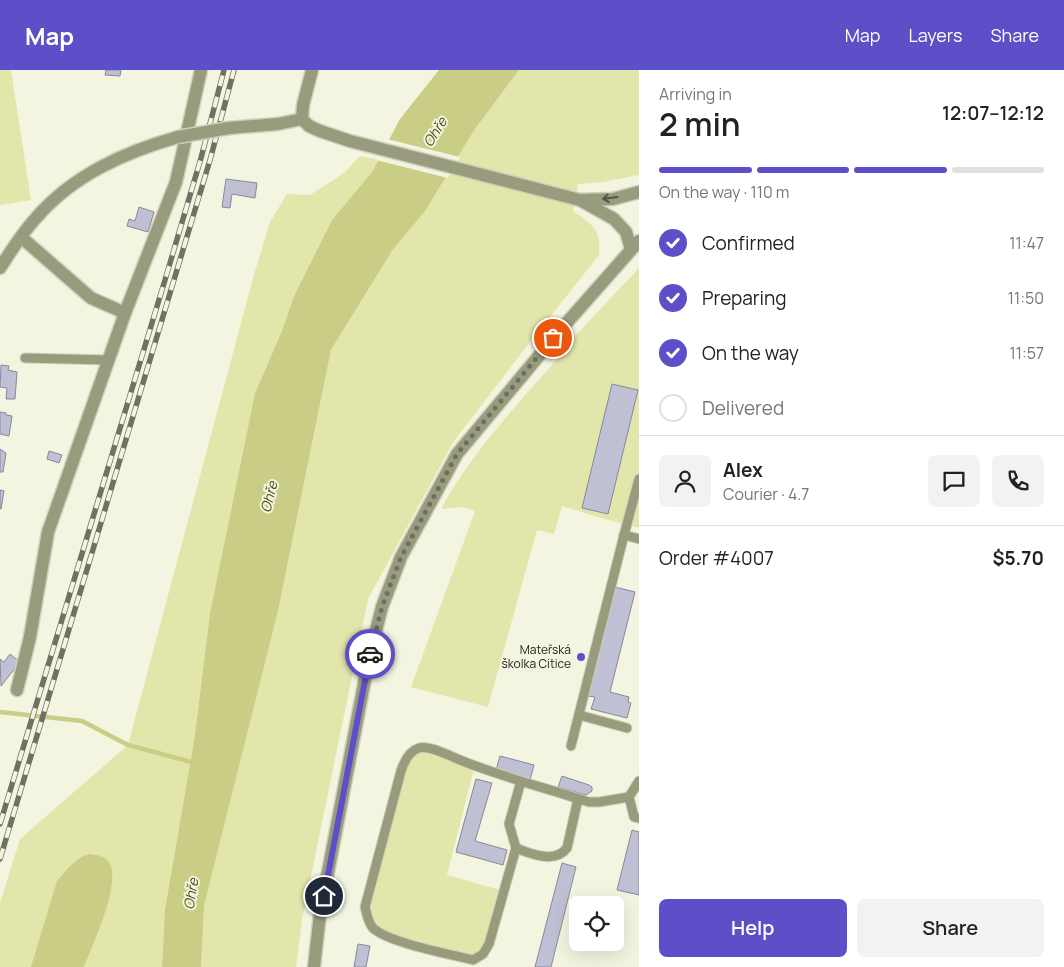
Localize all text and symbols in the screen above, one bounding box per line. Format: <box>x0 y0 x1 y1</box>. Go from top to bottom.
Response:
text: Map <box>25 19 74 52</box>
text: Map <box>845 23 880 47</box>
text: Layers <box>908 23 962 47</box>
text: Share <box>990 23 1039 47</box>
text: Arriving in <box>659 83 732 105</box>
text: 12:07–12:12 <box>942 100 1044 126</box>
text: 2 min <box>659 102 741 146</box>
water label: Ohře <box>418 113 451 150</box>
text: On the way · 110 m <box>659 181 789 203</box>
one-way arrow <box>602 193 618 203</box>
icon: check <box>659 229 687 257</box>
text: Confirmed <box>702 230 795 256</box>
text: 11:47 <box>1009 232 1044 254</box>
icon: check <box>659 284 687 312</box>
text: Preparing <box>702 285 787 311</box>
text: 11:50 <box>1008 287 1044 309</box>
pin <box>532 317 574 359</box>
icon: bag <box>539 324 567 352</box>
icon: check <box>659 339 687 367</box>
text: On the way <box>702 340 799 366</box>
text: 11:57 <box>1009 342 1044 364</box>
text: Delivered <box>702 395 784 421</box>
button: person <box>659 455 711 507</box>
button: chat <box>928 455 980 507</box>
button: phone <box>992 455 1044 507</box>
text: Alex <box>723 457 763 483</box>
water label: Ohře <box>255 478 282 514</box>
text: Courier · 4.7 <box>723 483 809 505</box>
text: Order #4007 <box>659 545 774 571</box>
text: $5.70 <box>993 545 1044 571</box>
courier <box>345 629 395 679</box>
icon: car <box>356 640 384 668</box>
place label: Mateřská školka Citice <box>501 641 571 672</box>
marker: Mateřská školka Citice <box>575 651 587 663</box>
pin <box>303 875 345 917</box>
water label: Ohře <box>179 876 202 911</box>
icon: home <box>310 882 338 910</box>
map controls <box>569 896 624 951</box>
button: locate <box>569 896 624 951</box>
button: Help <box>659 899 847 957</box>
button: Share <box>857 899 1044 957</box>

